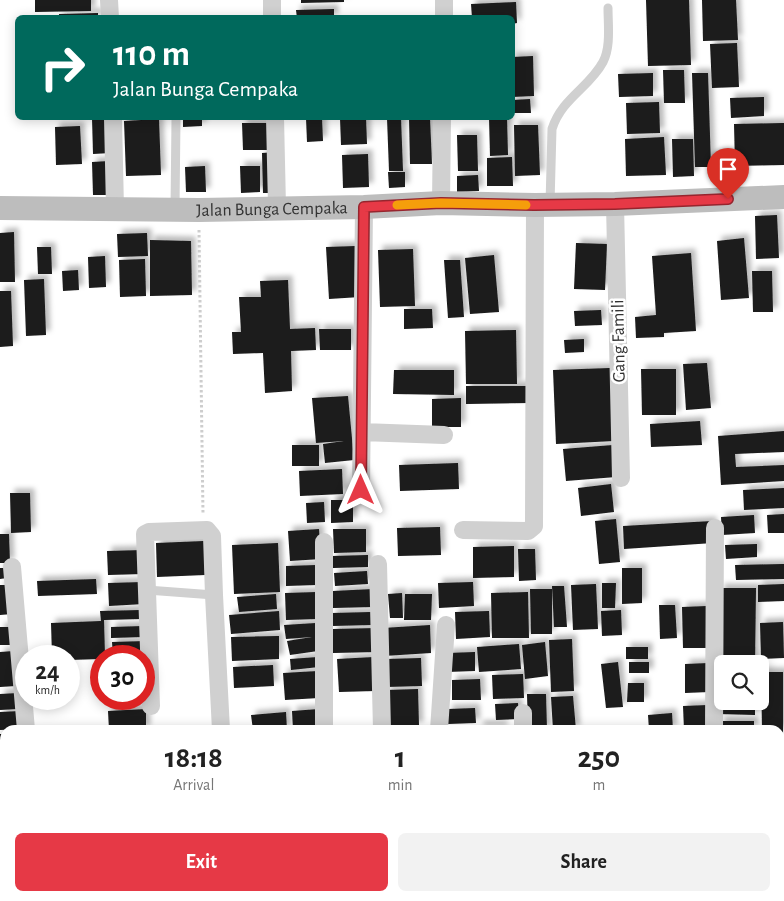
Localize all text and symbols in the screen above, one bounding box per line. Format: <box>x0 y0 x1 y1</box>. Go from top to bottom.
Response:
icon: right <box>30 35 95 100</box>
text: 110 m <box>113 37 190 72</box>
text: Jalan Bunga Cempaka <box>113 78 298 100</box>
pin <box>707 148 749 199</box>
icon: arrive <box>714 155 742 183</box>
street label: Jalan Bunga Cempaka <box>196 199 348 220</box>
street label: Gang Famili <box>609 299 629 383</box>
position arrow <box>334 463 386 515</box>
speed limit sign: 30 <box>90 645 155 710</box>
map controls <box>714 655 769 710</box>
button: search <box>714 655 769 710</box>
text: 24 <box>35 659 60 684</box>
text: km/h <box>35 684 60 696</box>
text: 18:18 <box>165 743 223 773</box>
text: 1 <box>395 743 406 773</box>
text: 250 <box>577 743 620 773</box>
text: Arrival <box>173 777 214 793</box>
text: min <box>388 777 413 793</box>
text: m <box>592 777 605 793</box>
button: Exit <box>15 833 388 891</box>
button: Share <box>398 833 770 891</box>

